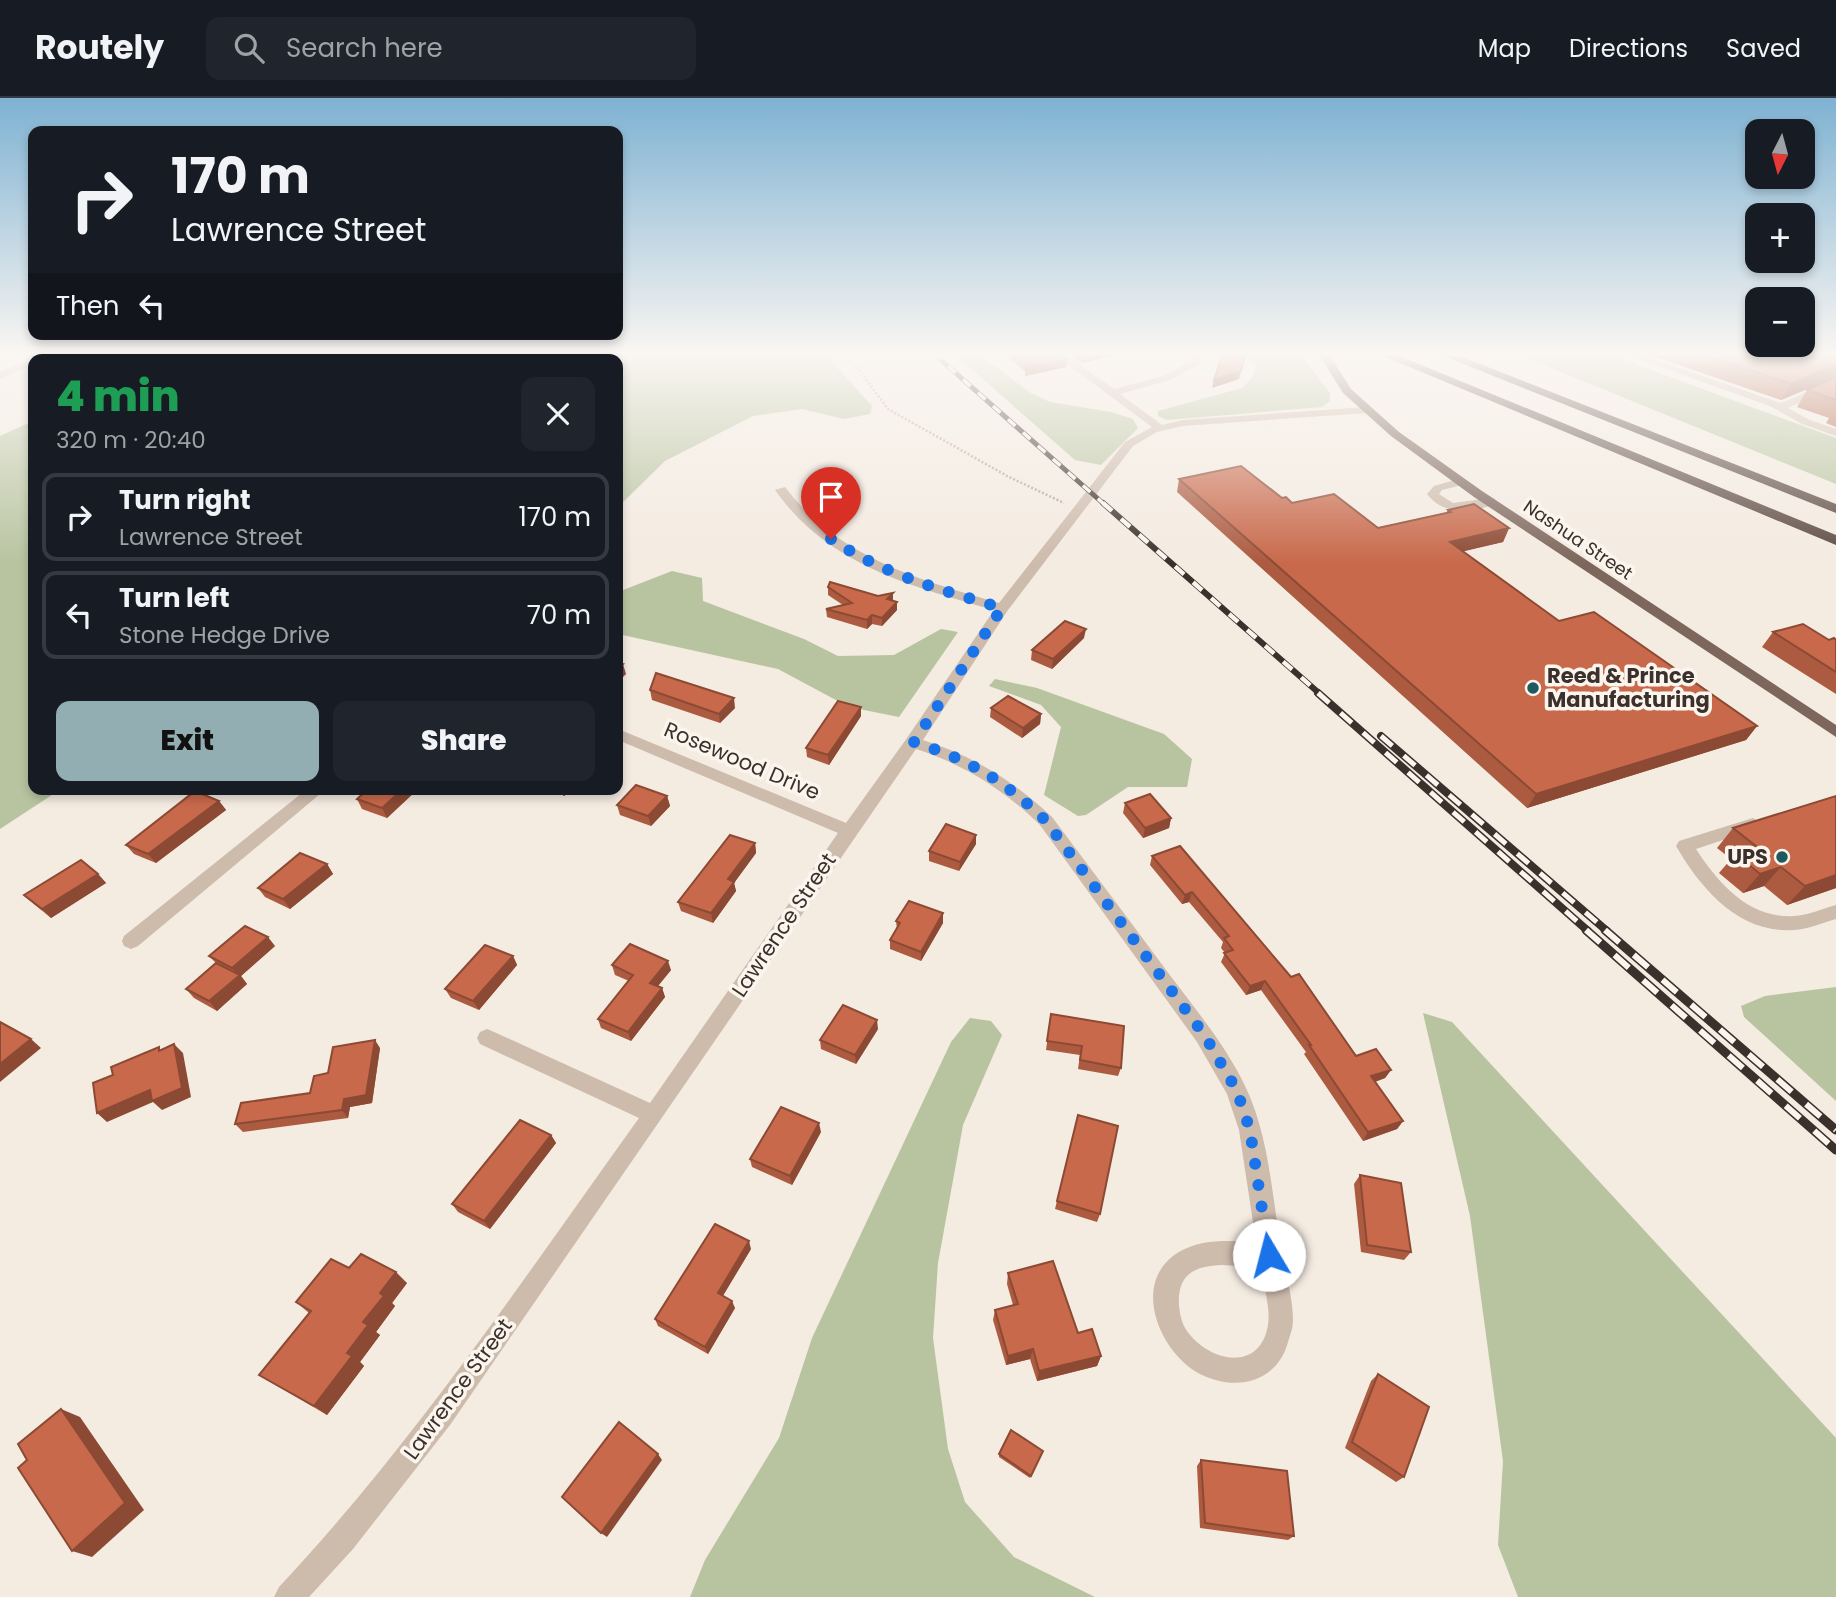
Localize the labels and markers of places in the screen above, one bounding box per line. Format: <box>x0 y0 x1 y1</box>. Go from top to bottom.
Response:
pin <box>801 467 861 539</box>
place label: Reed & Prince Manufacturing <box>1547 661 1710 714</box>
marker: Reed & Prince Manufacturing <box>1525 680 1541 696</box>
place label: UPS <box>1727 842 1768 871</box>
marker: UPS <box>1774 849 1790 865</box>

